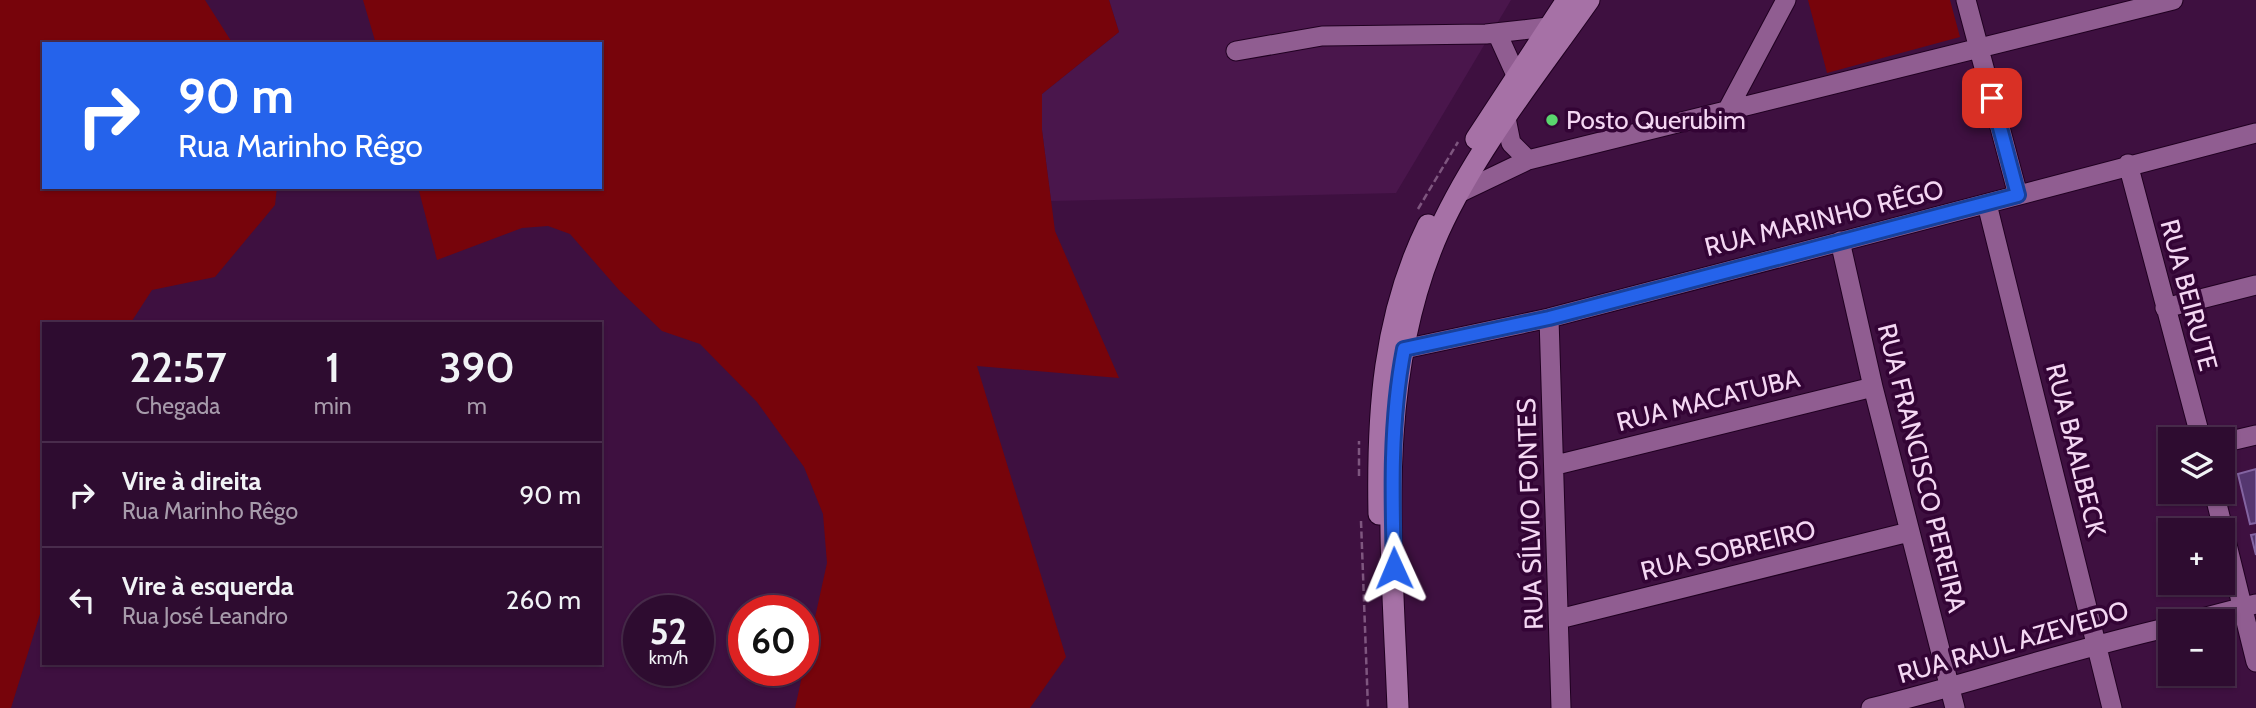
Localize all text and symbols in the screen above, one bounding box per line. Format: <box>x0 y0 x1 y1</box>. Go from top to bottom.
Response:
text: 90 m <box>178 66 294 125</box>
pin <box>1962 68 2022 128</box>
icon: right <box>63 70 154 161</box>
icon: arrive <box>1973 79 2011 117</box>
place label: Posto Querubim <box>1566 104 1746 136</box>
marker: Posto Querubim <box>1544 112 1560 128</box>
text: Rua Marinho Rêgo <box>178 126 423 165</box>
street label: RUA MARINHO RÊGO <box>1701 173 1947 263</box>
street label: RUA BEIRUTE <box>2153 216 2225 374</box>
street label: RUA FRANCISCO PEREIRA <box>1871 320 1973 616</box>
text: 22:57 <box>129 341 227 393</box>
text: 1 <box>325 341 340 393</box>
text: 390 <box>439 341 515 393</box>
street label: RUA BAALBECK <box>2039 360 2113 540</box>
street label: RUA MACATUBA <box>1613 362 1803 438</box>
text: Chegada <box>136 392 220 420</box>
text: min <box>314 392 352 420</box>
text: m <box>467 392 487 420</box>
street label: RUA SÍLVIO FONTES <box>1510 398 1550 630</box>
map controls <box>2158 427 2235 686</box>
button: layers <box>2158 427 2235 504</box>
text: Vire à direita <box>122 465 262 497</box>
icon: right <box>63 476 101 514</box>
text: 90 m <box>519 479 581 511</box>
text: Rua Marinho Rêgo <box>122 497 298 525</box>
street label: RUA SOBREIRO <box>1637 513 1819 587</box>
button: + <box>2158 518 2235 595</box>
position arrow <box>1357 531 1431 605</box>
text: Vire à esquerda <box>122 570 294 602</box>
icon: left <box>63 581 101 619</box>
text: 260 m <box>506 584 581 616</box>
street label: RUA RAUL AZEVEDO <box>1894 594 2132 690</box>
speed limit sign: 60 <box>728 595 819 686</box>
text: Rua José Leandro <box>122 602 288 630</box>
button: − <box>2158 609 2235 686</box>
text: 52 <box>650 610 687 653</box>
text: km/h <box>649 647 688 669</box>

